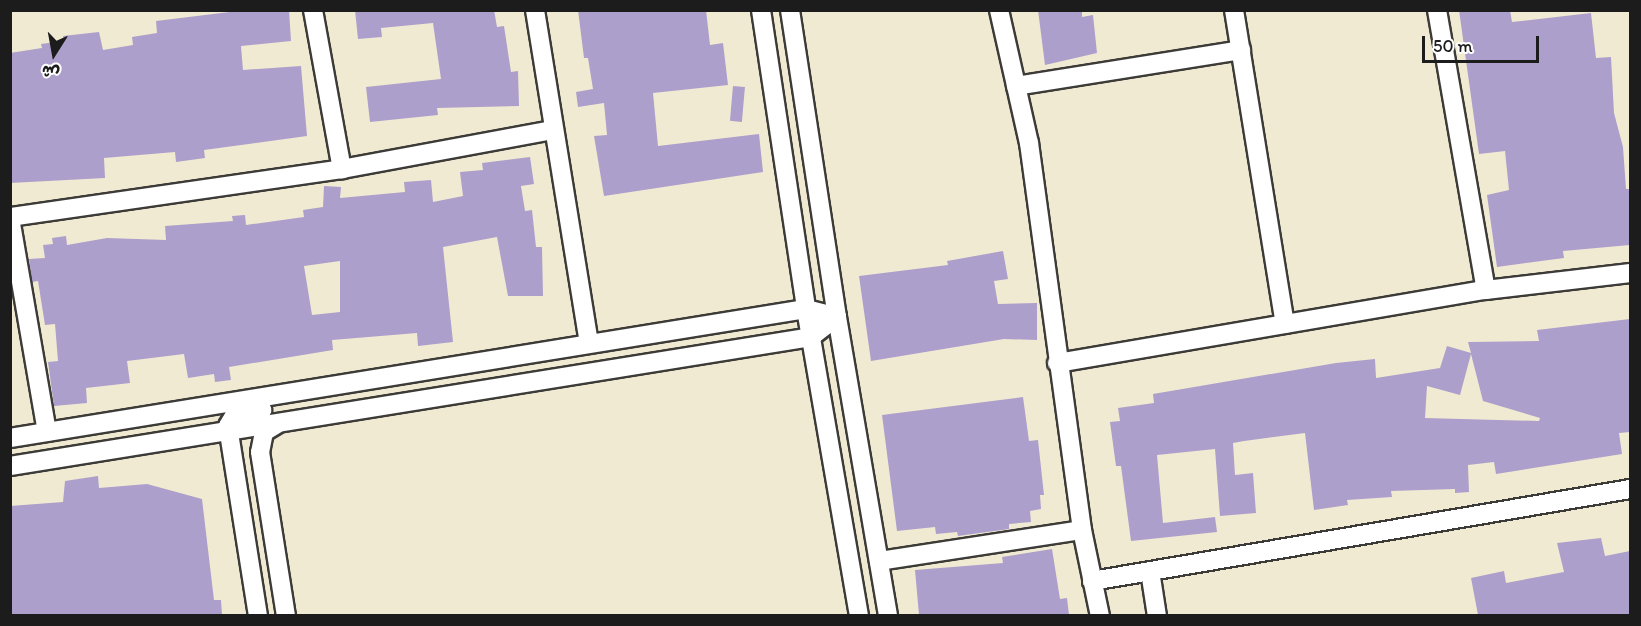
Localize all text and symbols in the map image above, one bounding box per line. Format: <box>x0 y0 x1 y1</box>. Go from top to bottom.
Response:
north arrow <box>24 24 84 84</box>
scale bar <box>1425 24 1542 62</box>
text: 50 m <box>1433 35 1473 57</box>
text: ش <box>40 61 61 83</box>

